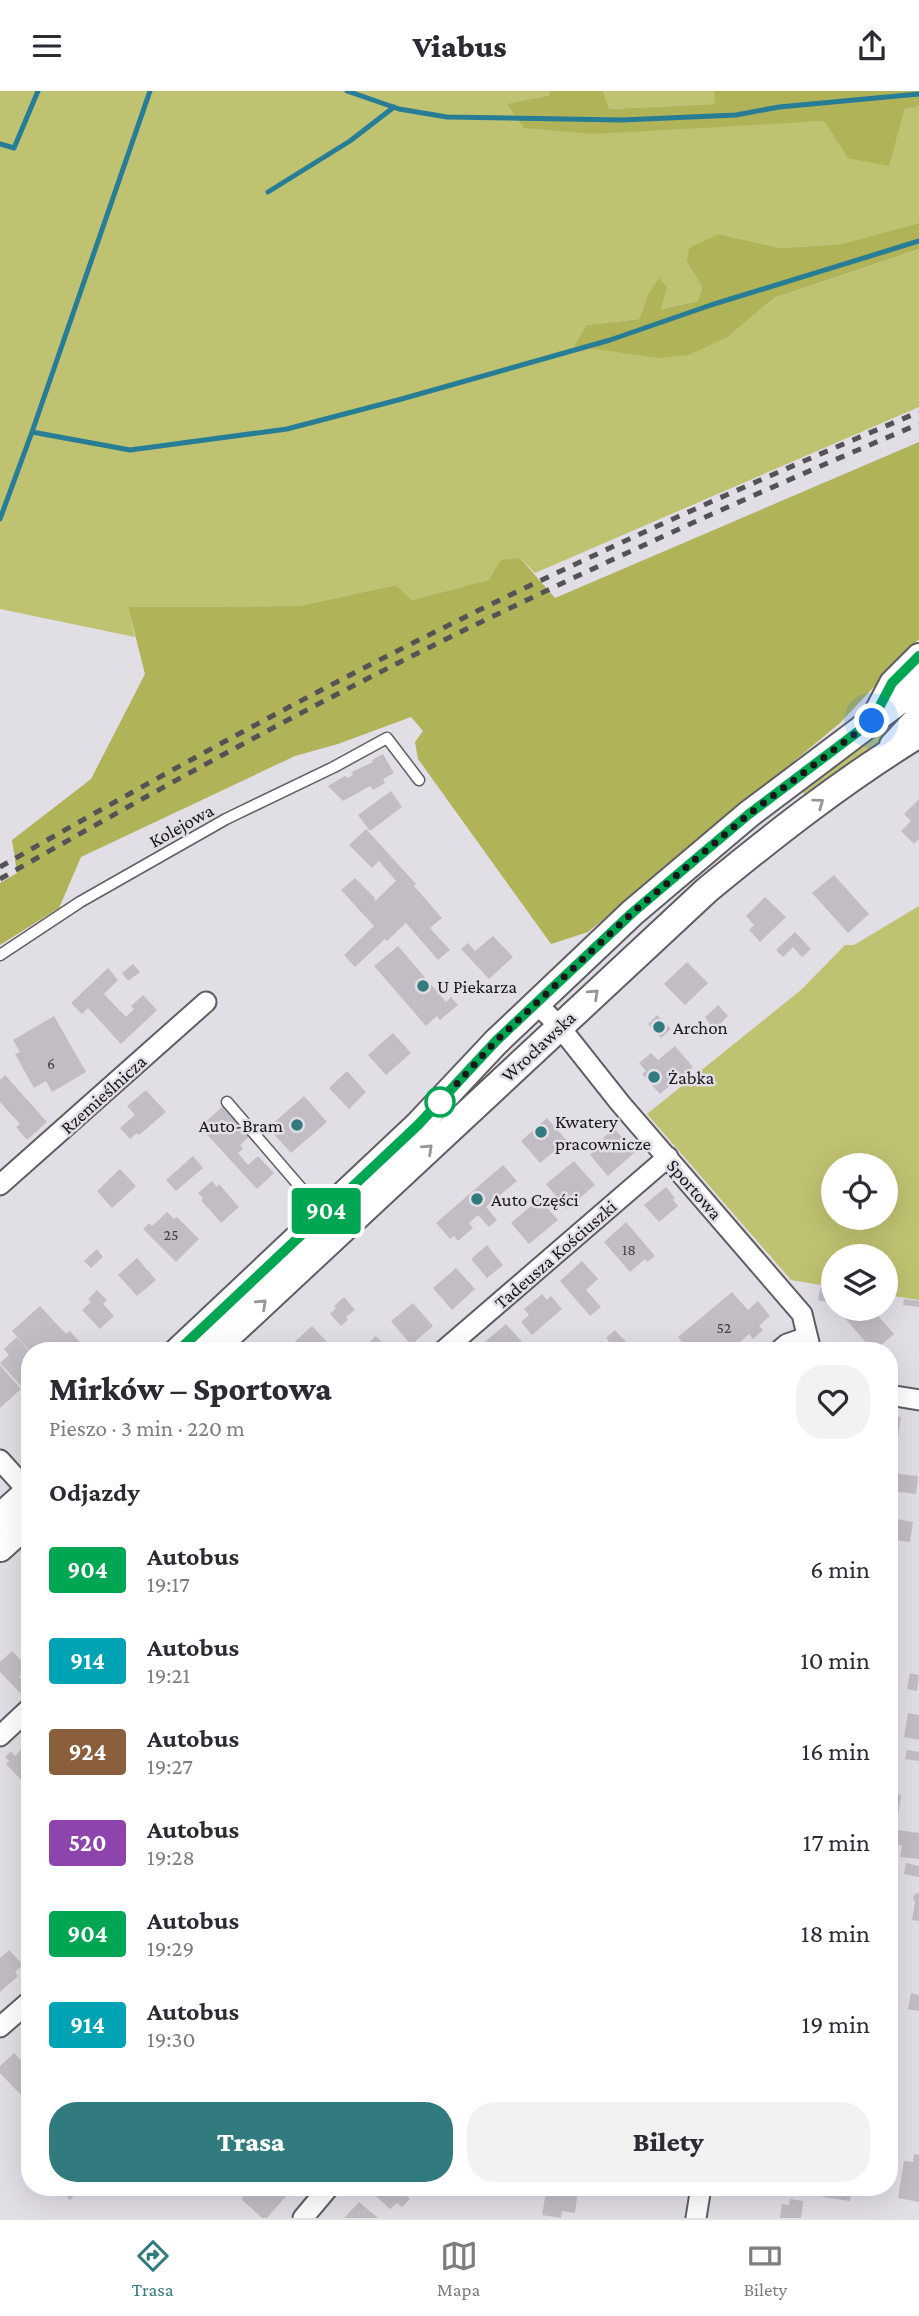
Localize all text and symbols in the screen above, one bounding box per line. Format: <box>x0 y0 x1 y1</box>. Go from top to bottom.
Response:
icon: menu <box>28 27 66 65</box>
icon: share <box>853 27 891 65</box>
text: Viabus <box>412 28 507 64</box>
your location <box>854 703 889 738</box>
street label: Kolejowa <box>145 799 218 853</box>
one-way arrow <box>811 799 824 811</box>
place label: U Piekarza <box>437 976 517 997</box>
marker: U Piekarza <box>415 978 431 994</box>
one-way arrow <box>586 989 599 1002</box>
street label: Wrocławska <box>497 1007 580 1086</box>
place label: Archon <box>673 1017 728 1038</box>
marker: Archon <box>651 1019 667 1035</box>
street label: Rzemieślnicza <box>56 1050 151 1138</box>
house number: 6 <box>47 1055 55 1072</box>
place label: Żabka <box>668 1067 714 1088</box>
marker: Żabka <box>646 1069 662 1085</box>
unlabelled marker <box>425 1087 455 1117</box>
place label: Kwatery pracownicze <box>555 1111 651 1154</box>
place label: Auto-Bram <box>199 1115 283 1136</box>
marker: Auto-Bram <box>289 1117 305 1133</box>
marker: Kwatery pracownicze <box>533 1124 549 1140</box>
one-way arrow <box>420 1145 433 1158</box>
map controls <box>821 1153 898 1321</box>
button: locate <box>821 1153 898 1230</box>
street label: Sportowa <box>663 1155 727 1224</box>
line badge: 904 <box>286 1188 366 1234</box>
place label: Auto Części <box>491 1189 579 1210</box>
marker: Auto Części <box>469 1191 485 1207</box>
street label: Tadeusza Kościuszki <box>490 1196 621 1313</box>
text: 904 <box>306 1197 346 1224</box>
house number: 25 <box>163 1226 179 1243</box>
house number: 18 <box>622 1241 636 1258</box>
button: layers <box>821 1244 898 1321</box>
one-way arrow <box>254 1300 267 1313</box>
house number: 52 <box>717 1319 732 1336</box>
button: heart <box>796 1365 870 1439</box>
text: Mirków – Sportowa <box>49 1370 332 1407</box>
text: Pieszo · 3 min · 220 m <box>49 1415 245 1441</box>
text: Odjazdy <box>49 1478 140 1507</box>
text: Autobus <box>147 1542 239 1571</box>
text: 6 min <box>810 1555 870 1584</box>
text: 904 <box>67 1556 108 1583</box>
text: 19:17 <box>147 1571 190 1597</box>
text: Autobus <box>147 1633 239 1662</box>
text: 10 min <box>800 1646 870 1675</box>
text: 914 <box>70 1647 105 1674</box>
text: 19:21 <box>147 1662 190 1688</box>
text: Autobus <box>147 1724 239 1753</box>
text: 16 min <box>802 1737 870 1766</box>
text: 924 <box>68 1738 107 1765</box>
text: 19:27 <box>147 1753 193 1779</box>
text: Autobus <box>147 1815 239 1844</box>
text: 17 min <box>803 1828 870 1857</box>
text: 520 <box>68 1829 107 1856</box>
text: 19:28 <box>147 1844 195 1870</box>
text: Autobus <box>147 1906 239 1935</box>
text: 18 min <box>801 1919 870 1948</box>
text: 904 <box>67 1920 108 1947</box>
text: 19:29 <box>147 1935 194 1961</box>
text: Autobus <box>147 1997 239 2026</box>
text: 19 min <box>802 2010 870 2039</box>
text: 914 <box>70 2011 105 2038</box>
text: 19:30 <box>147 2026 196 2052</box>
button: Trasa <box>49 2102 453 2182</box>
button: Bilety <box>467 2102 870 2182</box>
tab: Trasa <box>132 2237 173 2300</box>
tab: Mapa <box>437 2237 480 2300</box>
tab: Bilety <box>744 2237 787 2300</box>

